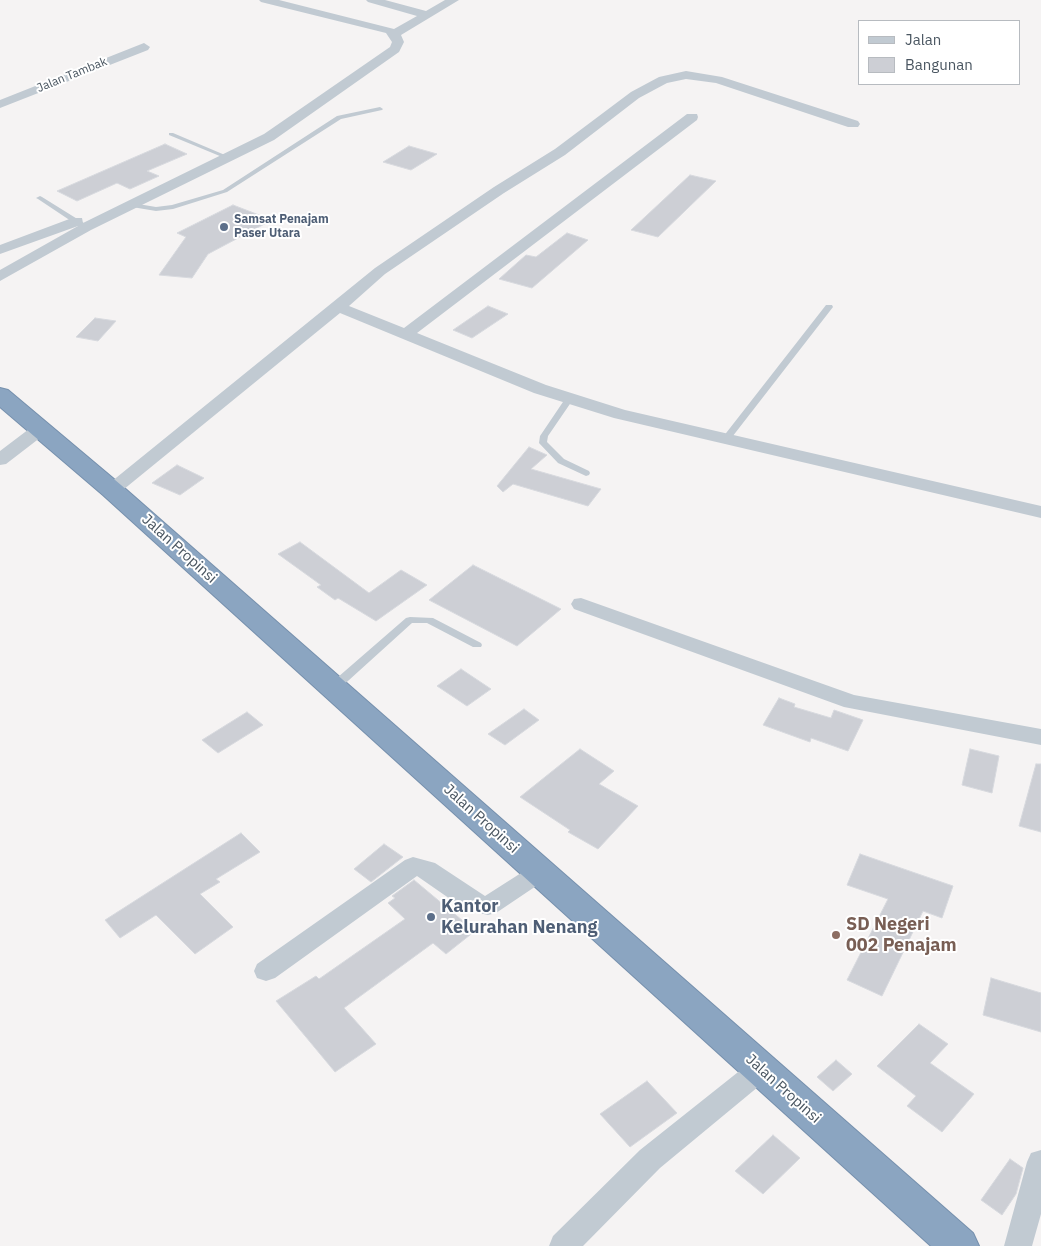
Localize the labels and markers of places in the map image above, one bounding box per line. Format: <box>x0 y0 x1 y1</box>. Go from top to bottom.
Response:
place label: Samsat Penajam Paser Utara <box>234 213 329 241</box>
marker: Samsat Penajam Paser Utara <box>218 221 230 233</box>
place label: Kantor Kelurahan Nenang <box>441 896 597 939</box>
marker: Kantor Kelurahan Nenang <box>425 911 437 923</box>
place label: SD Negeri 002 Penajam <box>846 914 957 956</box>
marker: SD Negeri 002 Penajam <box>830 929 842 941</box>

